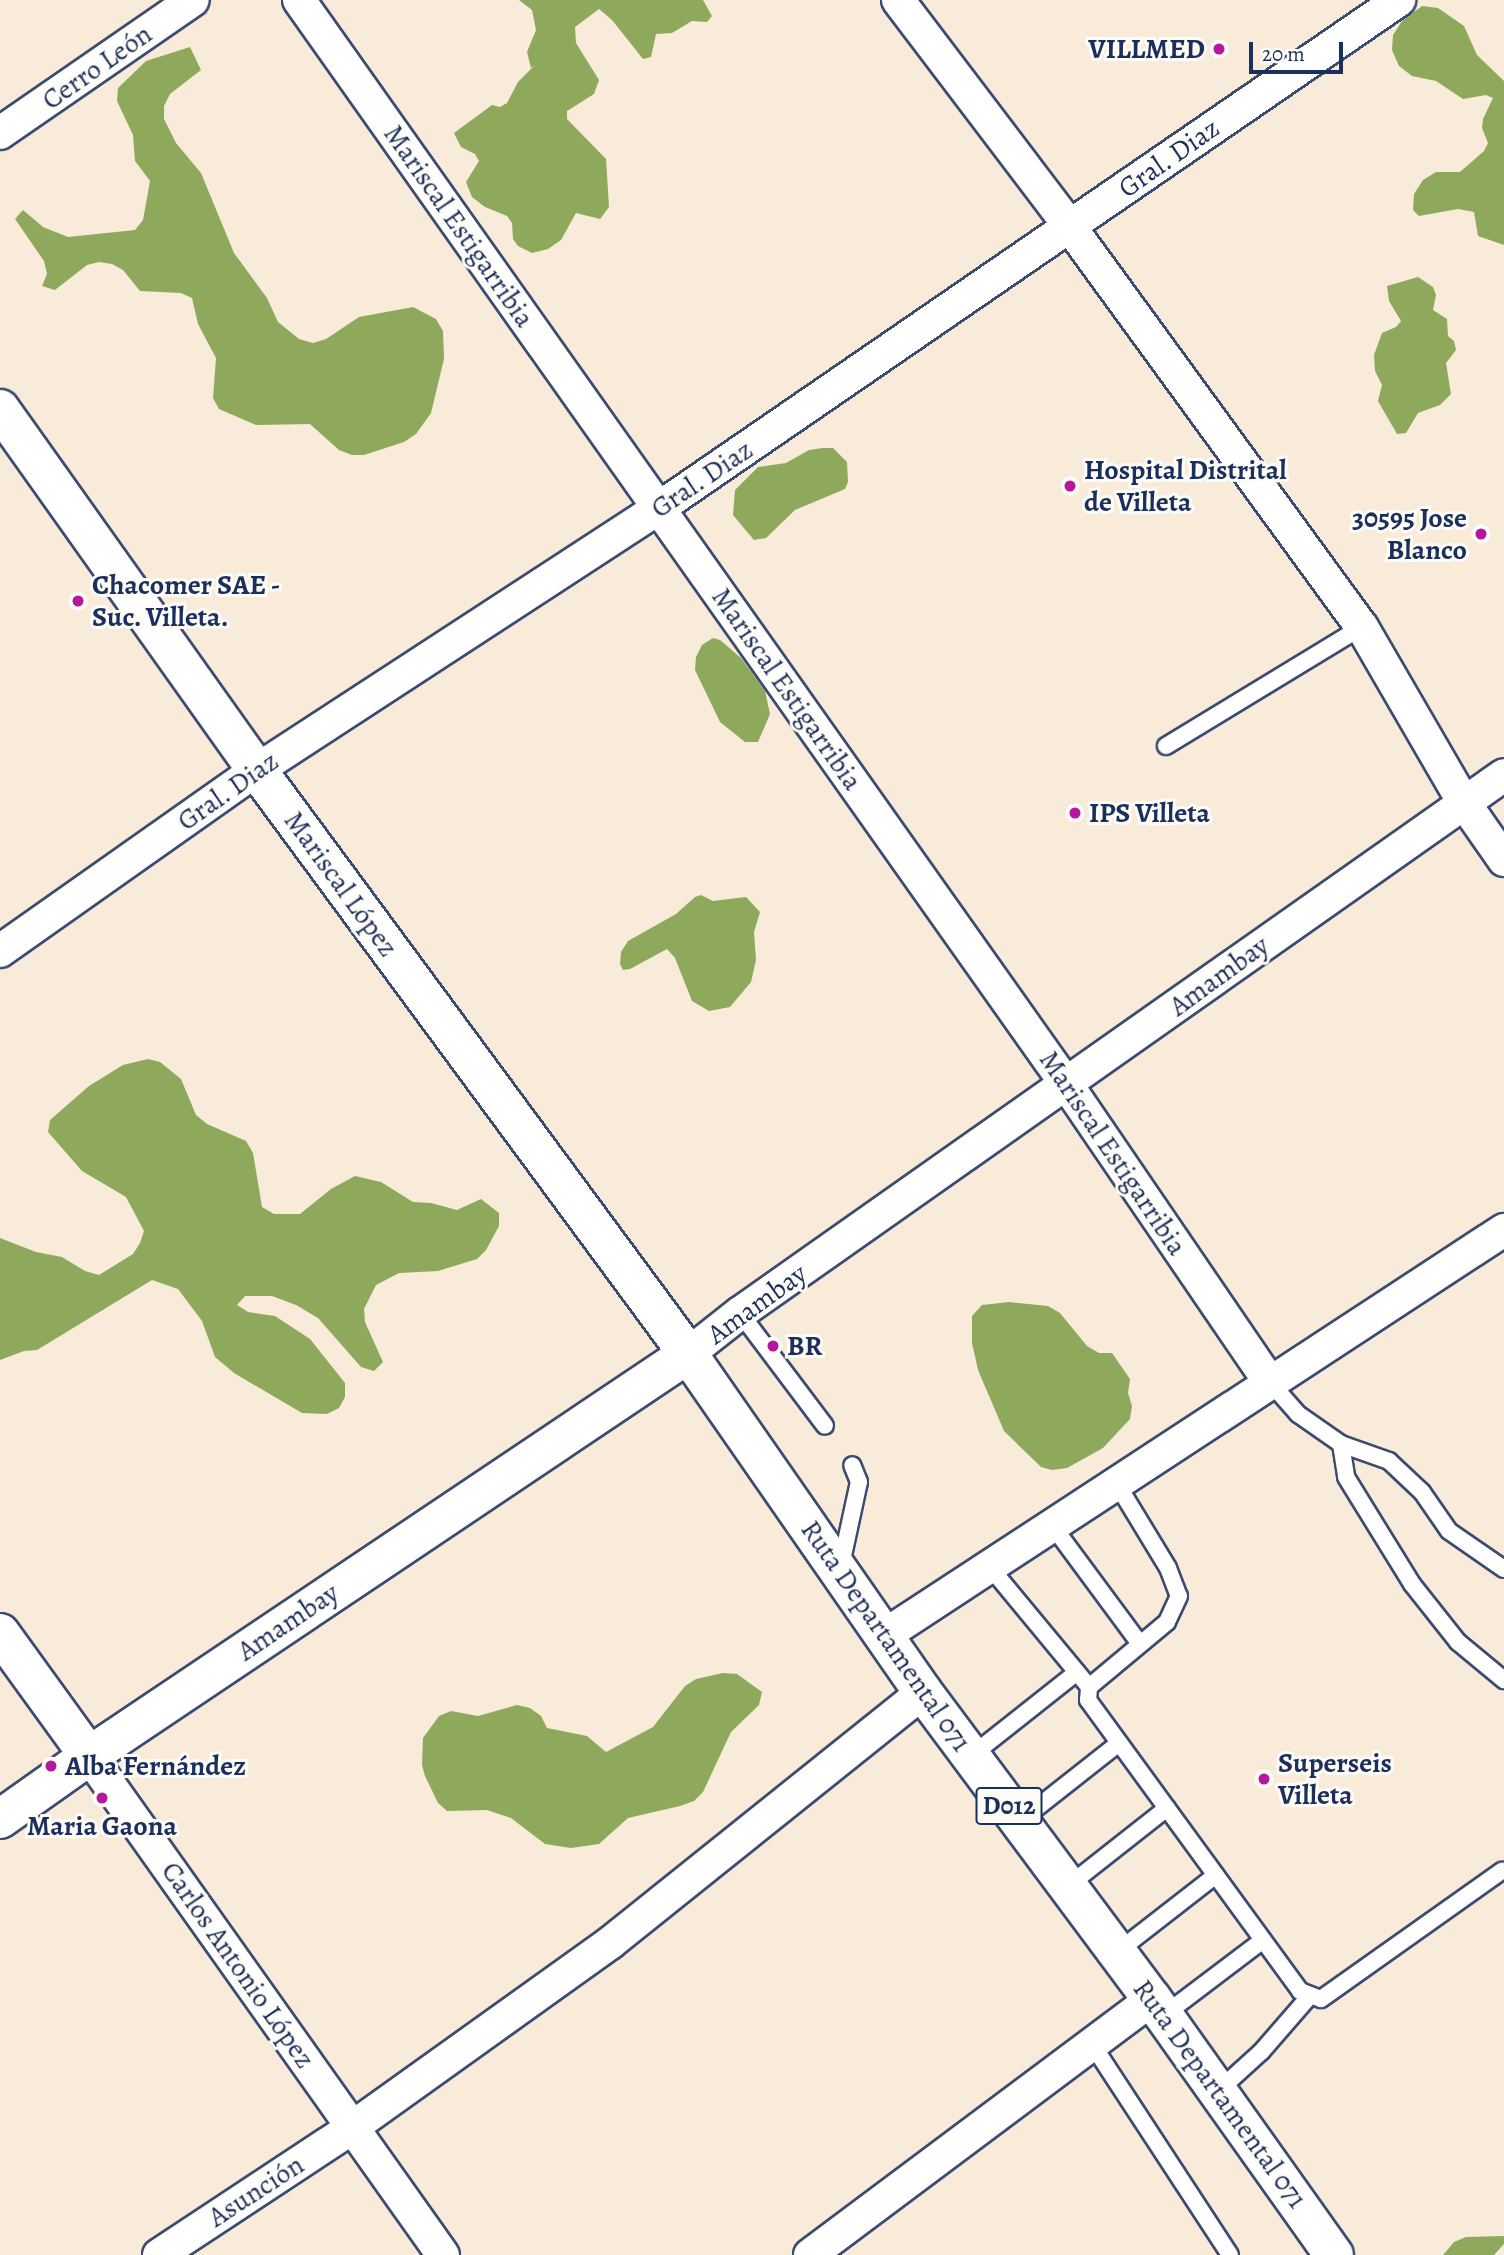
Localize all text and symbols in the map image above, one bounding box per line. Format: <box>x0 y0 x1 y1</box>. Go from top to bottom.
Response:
street label: Cerro León <box>36 17 158 117</box>
scale bar <box>1252 28 1346 72</box>
place label: VILLMED <box>1088 32 1205 66</box>
text: 20 m <box>1262 40 1305 68</box>
marker: VILLMED <box>1211 41 1227 57</box>
street label: Gral. Diaz <box>1112 111 1226 205</box>
street label: Mariscal Estigarribia <box>377 118 541 334</box>
street label: Gral. Diaz <box>645 433 759 525</box>
place label: Hospital Distrital de Villeta <box>1084 453 1287 519</box>
marker: Hospital Distrital de Villeta <box>1062 478 1078 494</box>
place label: 30595 Jose Blanco <box>1352 501 1467 567</box>
marker: 30595 Jose Blanco <box>1473 526 1489 542</box>
place label: Chacomer SAE - Suc. Villeta. <box>92 568 281 634</box>
street label: Mariscal Estigarribia <box>705 581 869 797</box>
marker: Chacomer SAE - Suc. Villeta. <box>70 593 86 609</box>
street label: Gral. Diaz <box>171 744 285 838</box>
place label: IPS Villeta <box>1089 796 1210 830</box>
street label: Mariscal López <box>277 805 405 963</box>
marker: IPS Villeta <box>1067 805 1083 821</box>
street label: Amambay <box>1163 929 1275 1023</box>
street label: Mariscal Estigarribia <box>1032 1044 1194 1262</box>
street label: Amambay <box>701 1257 813 1351</box>
place label: BR <box>787 1329 823 1363</box>
marker: BR <box>765 1338 781 1354</box>
street label: Ruta Departamental 071 <box>794 1514 978 1758</box>
street label: Amambay <box>231 1576 345 1668</box>
place label: Superseis Villeta <box>1278 1746 1392 1812</box>
place label: Alba Fernández <box>65 1749 246 1783</box>
marker: Alba Fernández <box>43 1758 59 1774</box>
marker: Superseis Villeta <box>1256 1771 1272 1787</box>
road number: D012 <box>974 1784 1044 1828</box>
marker: Maria Gaona <box>94 1790 110 1806</box>
place label: Maria Gaona <box>27 1809 177 1843</box>
street label: Carlos Antonio López <box>154 1855 322 2075</box>
street label: Ruta Departamental 071 <box>1126 1973 1314 2215</box>
street label: Asunción <box>202 2148 310 2234</box>

